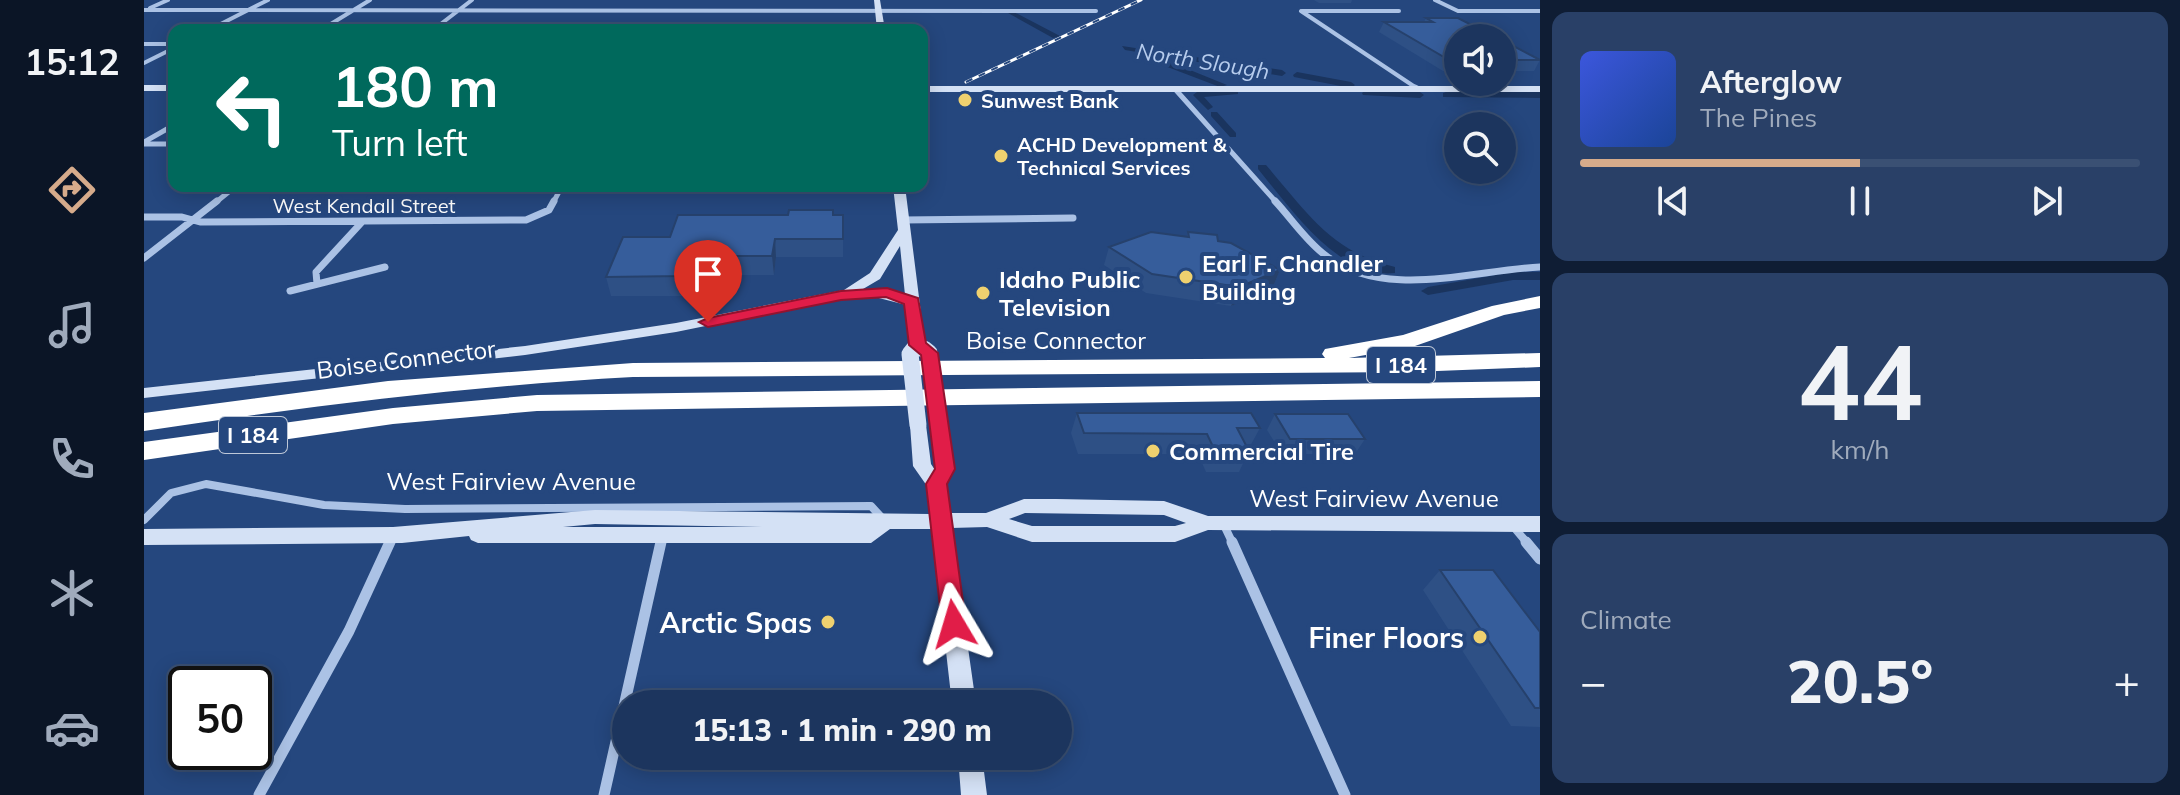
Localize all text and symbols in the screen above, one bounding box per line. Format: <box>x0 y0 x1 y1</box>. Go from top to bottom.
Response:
map controls <box>1444 24 1516 184</box>
button: sound <box>1444 24 1516 96</box>
water label: North Slough <box>1135 37 1271 85</box>
text: 15:12 <box>24 39 120 84</box>
text: 180 m <box>332 51 499 121</box>
icon: left <box>200 56 304 160</box>
text: Afterglow <box>1700 63 1842 101</box>
place label: Sunwest Bank <box>981 88 1119 113</box>
marker: Sunwest Bank <box>956 91 974 109</box>
text: The Pines <box>1700 101 1817 134</box>
button: search <box>1444 112 1516 184</box>
text: Turn left <box>332 120 468 165</box>
place label: ACHD Development & Technical Services <box>1017 132 1228 180</box>
marker: ACHD Development & Technical Services <box>992 147 1010 165</box>
icon: directions <box>44 162 100 218</box>
icon: previous <box>1651 179 1695 223</box>
icon: pause <box>1838 179 1882 223</box>
icon: next <box>2025 179 2069 223</box>
street label: West Kendall Street <box>272 193 456 218</box>
pin <box>674 240 742 322</box>
place label: Earl F. Chandler Building <box>1202 248 1383 306</box>
icon: arrive <box>686 252 730 296</box>
place label: Idaho Public Television <box>999 264 1140 322</box>
marker: Earl F. Chandler Building <box>1177 268 1195 286</box>
marker: Idaho Public Television <box>974 284 992 302</box>
icon: music <box>44 297 100 353</box>
text: 44 <box>1798 315 1922 446</box>
street label: Boise Connector <box>966 325 1146 355</box>
street label: Boise Connector <box>315 333 497 385</box>
road number: I 184 <box>1367 347 1435 383</box>
road number: I 184 <box>219 417 287 453</box>
icon: phone <box>44 431 100 487</box>
text: km/h <box>1831 433 1889 466</box>
place label: Commercial Tire <box>1169 436 1354 466</box>
marker: Commercial Tire <box>1144 442 1162 460</box>
street label: West Fairview Avenue <box>386 466 636 496</box>
street label: West Fairview Avenue <box>1249 483 1499 513</box>
icon: climate <box>44 565 100 621</box>
position arrow <box>912 582 996 666</box>
text: Climate <box>1580 603 1672 636</box>
place label: Arctic Spas <box>660 605 812 640</box>
marker: Arctic Spas <box>819 613 837 631</box>
place label: Finer Floors <box>1308 620 1464 655</box>
marker: Finer Floors <box>1471 628 1489 646</box>
text: 20.5° <box>1787 643 1933 718</box>
text: − <box>1580 654 1606 709</box>
text: + <box>2114 654 2140 709</box>
speed limit sign: 50 <box>168 666 272 770</box>
icon: car <box>44 700 100 756</box>
text: 15:13 · 1 min · 290 m <box>692 711 992 749</box>

